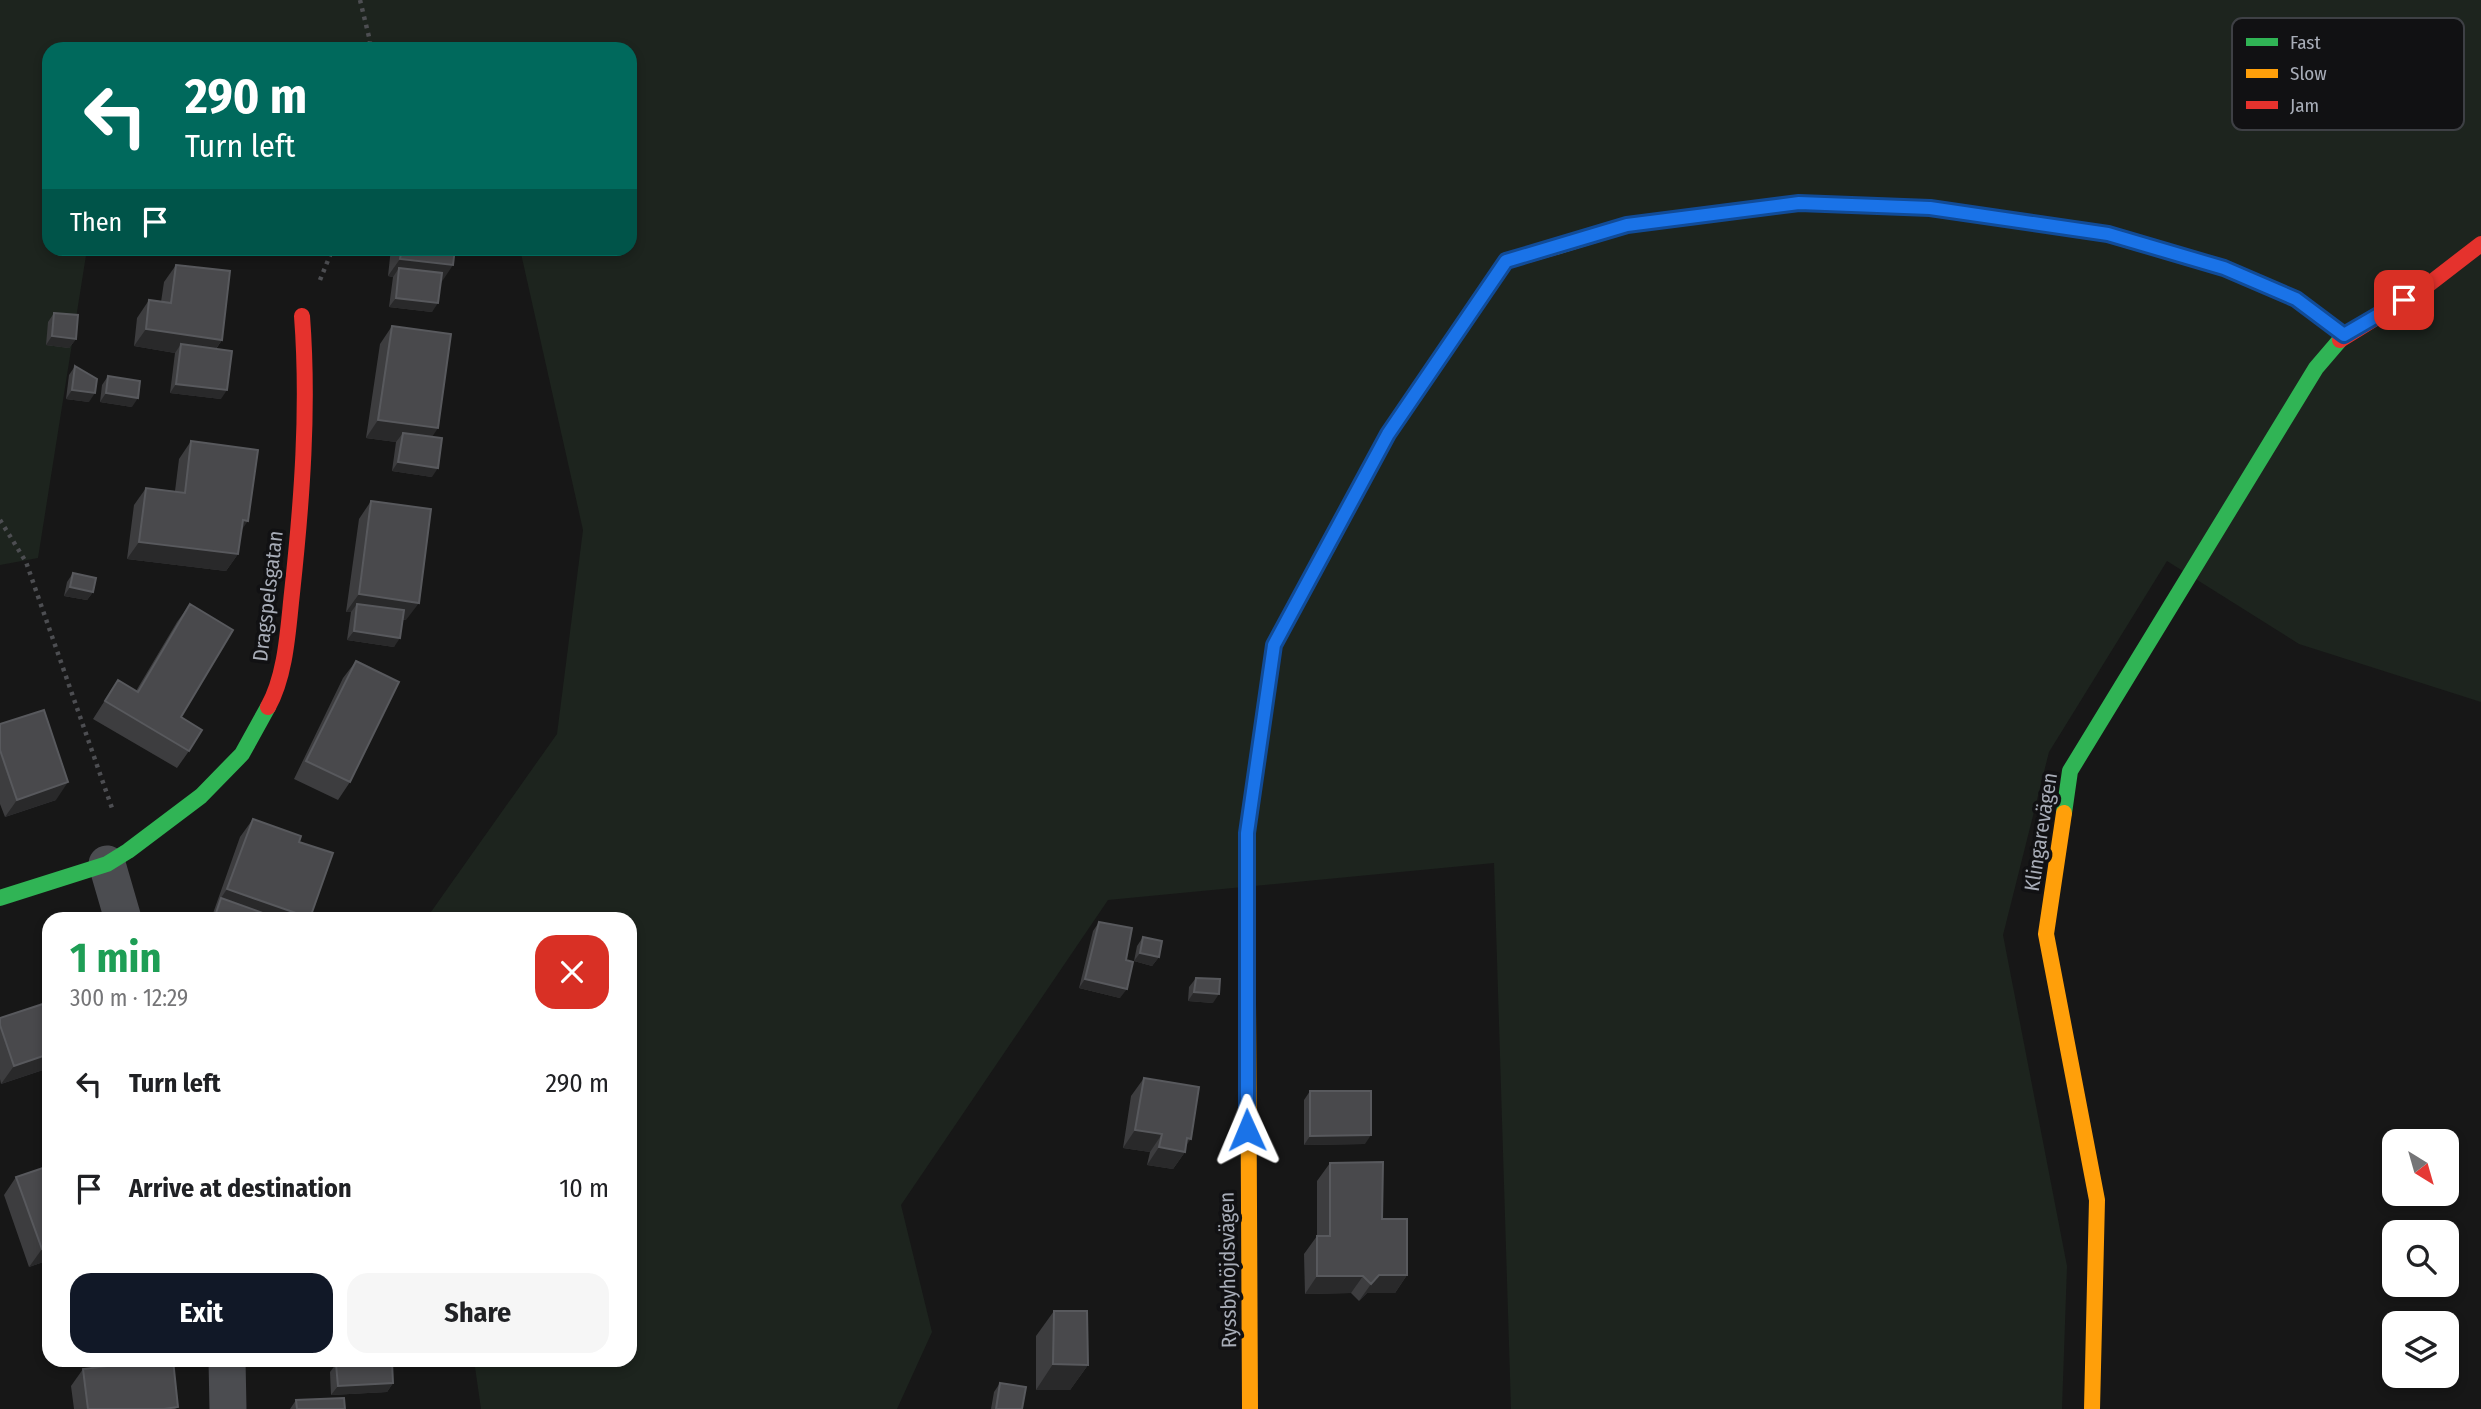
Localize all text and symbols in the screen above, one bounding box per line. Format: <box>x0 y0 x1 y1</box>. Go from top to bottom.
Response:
legend <box>2232 18 2464 130</box>
text: Fast <box>2290 31 2321 54</box>
text: Slow <box>2290 62 2327 85</box>
text: 290 m <box>185 67 307 126</box>
icon: left <box>70 70 161 161</box>
text: Jam <box>2290 94 2319 117</box>
text: Turn left <box>185 127 295 165</box>
icon: arrive <box>136 203 174 241</box>
text: Then <box>70 207 122 238</box>
pin <box>2374 270 2434 330</box>
icon: arrive <box>2385 281 2423 319</box>
street label: Dragspelsgatan <box>247 529 289 663</box>
street label: Klingarevägen <box>2019 771 2063 893</box>
text: 1 min <box>70 933 161 983</box>
button: close <box>535 935 609 1009</box>
text: 300 m · 12:29 <box>70 984 188 1012</box>
icon: left <box>70 1065 108 1103</box>
text: Turn left <box>129 1068 221 1099</box>
text: 290 m <box>545 1068 609 1099</box>
position arrow <box>1210 1093 1284 1167</box>
north arrow <box>2382 1129 2459 1206</box>
map controls <box>2382 1129 2459 1388</box>
icon: arrive <box>70 1170 108 1208</box>
text: Arrive at destination <box>129 1173 352 1204</box>
text: 10 m <box>559 1173 609 1204</box>
street label: Ryssbyhöjdsvägen <box>1214 1192 1242 1348</box>
button: search <box>2382 1220 2459 1297</box>
button: Exit <box>70 1273 333 1353</box>
button: Share <box>347 1273 609 1353</box>
button: layers <box>2382 1311 2459 1388</box>

